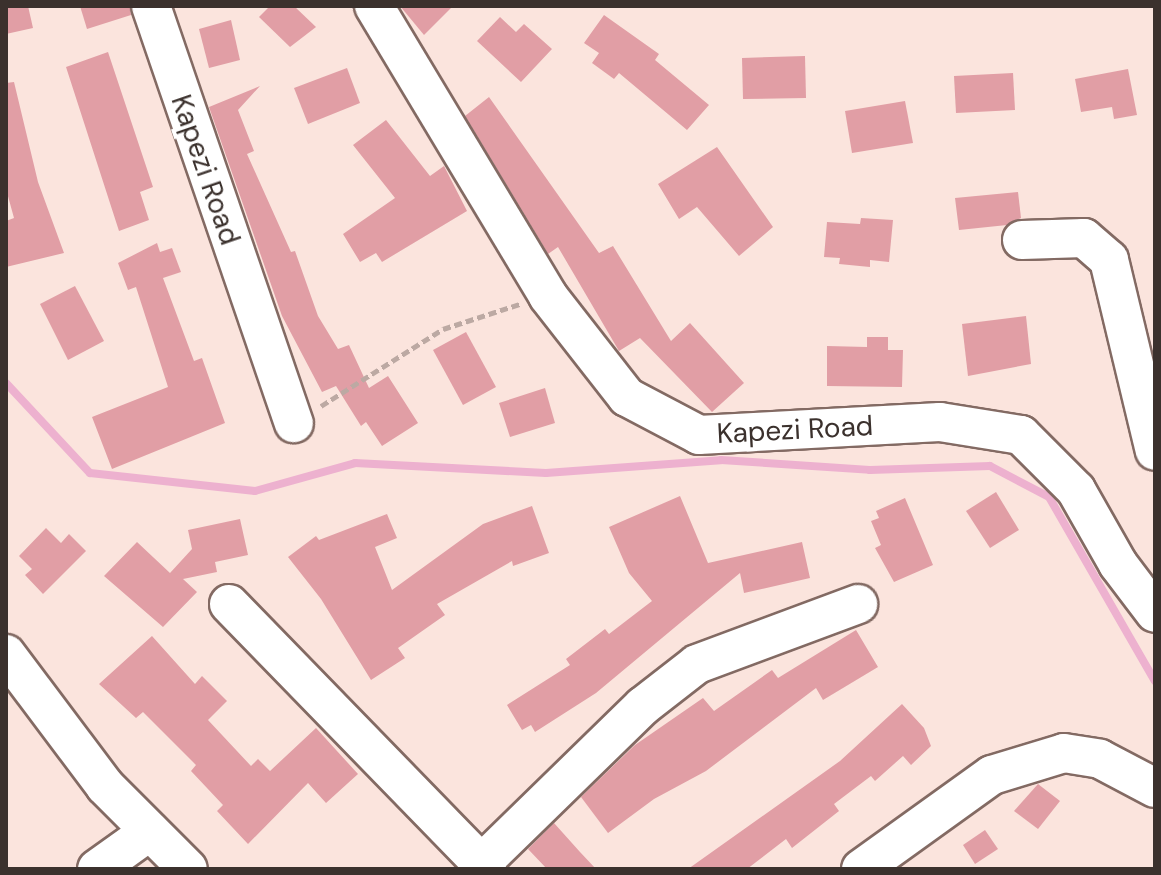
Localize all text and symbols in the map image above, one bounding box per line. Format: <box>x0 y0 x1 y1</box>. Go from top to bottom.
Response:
street label: Kapezi Road <box>164 91 246 249</box>
street label: Kapezi Road <box>716 409 874 451</box>

